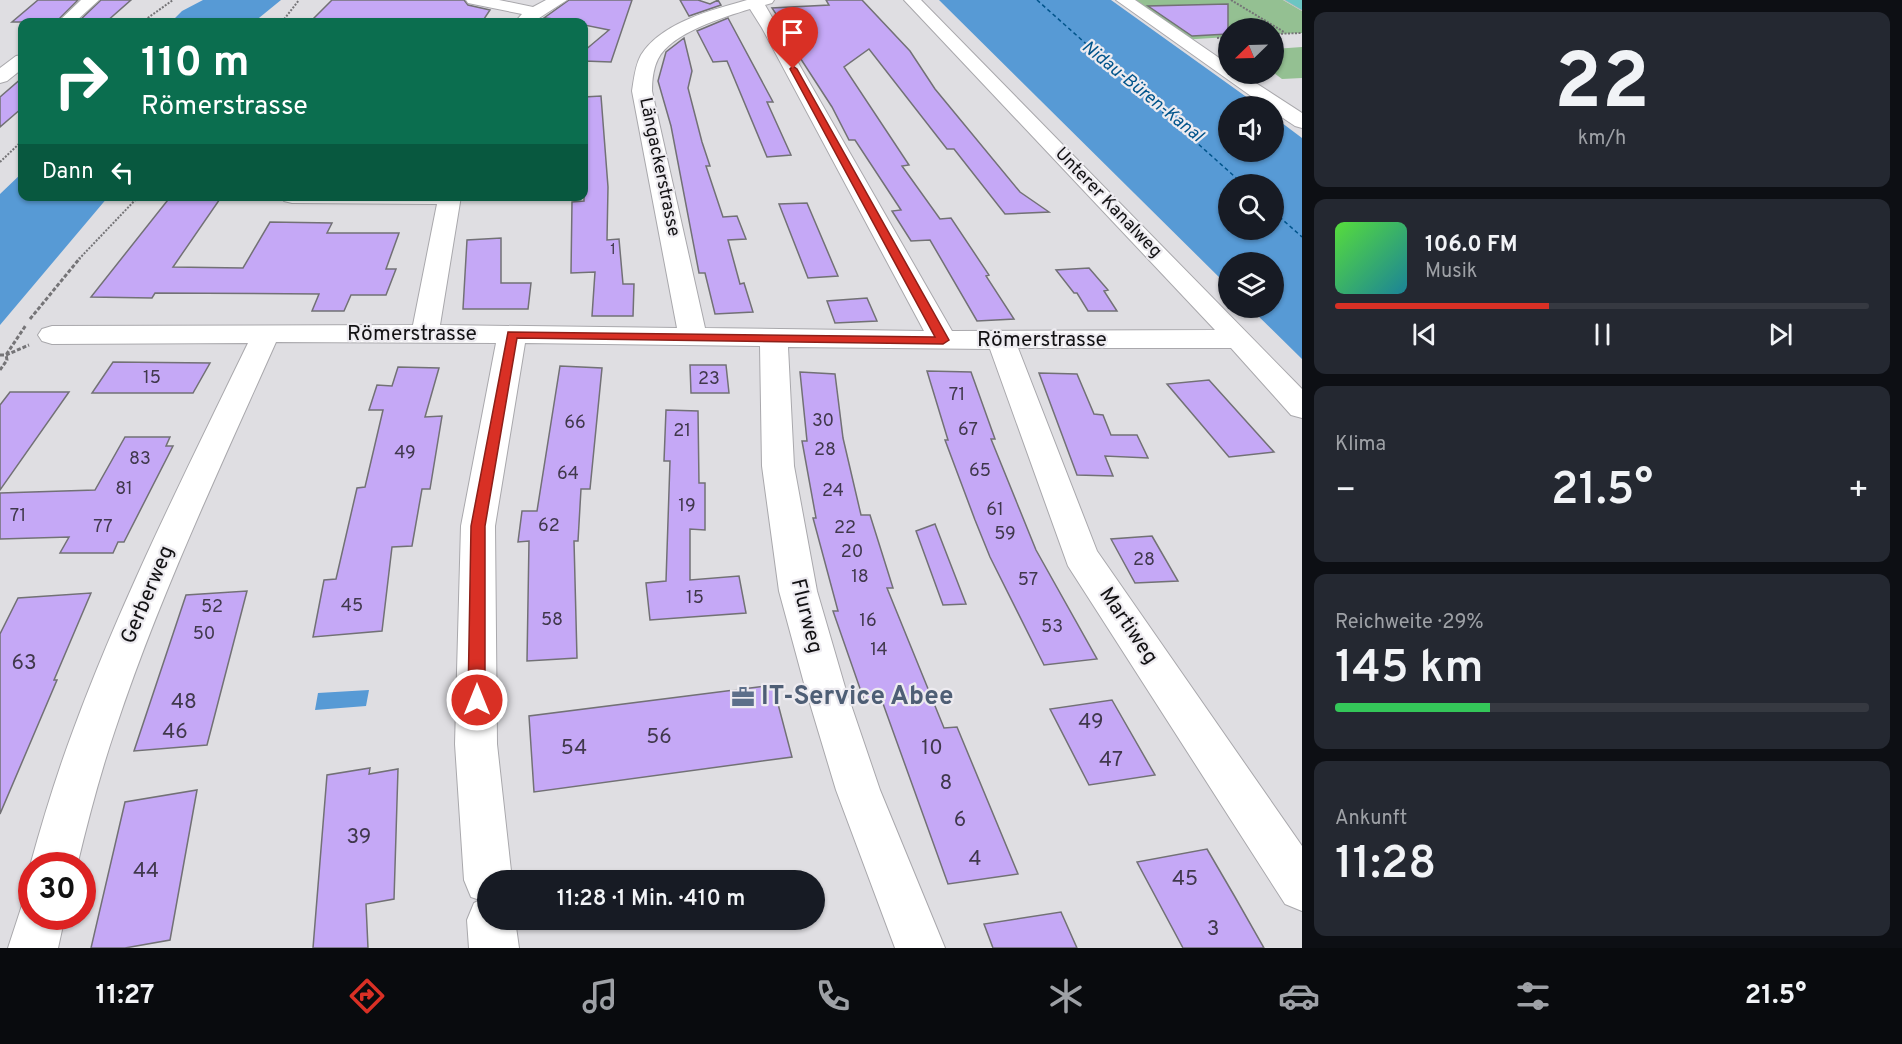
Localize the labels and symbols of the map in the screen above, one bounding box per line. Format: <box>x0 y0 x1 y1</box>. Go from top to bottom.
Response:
pin <box>767 7 818 69</box>
north arrow <box>1218 18 1284 84</box>
water label: Nidau-Büren-Kanal <box>1077 36 1208 149</box>
street label: Längackerstrasse <box>633 95 685 239</box>
street label: Unterer Kanalweg <box>1049 143 1167 263</box>
house number: 1 <box>610 241 616 260</box>
street label: Römerstrasse <box>347 321 477 348</box>
street label: Römerstrasse <box>977 327 1107 354</box>
house number: 15 <box>143 367 161 390</box>
house number: 23 <box>698 368 720 391</box>
house number: 71 <box>949 384 965 407</box>
house number: 30 <box>812 410 834 433</box>
house number: 66 <box>564 412 586 435</box>
house number: 67 <box>958 419 978 442</box>
house number: 21 <box>673 420 691 443</box>
house number: 28 <box>814 439 836 462</box>
house number: 49 <box>394 442 416 465</box>
house number: 83 <box>129 448 151 471</box>
house number: 65 <box>969 460 991 483</box>
house number: 64 <box>557 463 579 486</box>
house number: 81 <box>115 478 133 501</box>
house number: 24 <box>822 480 844 503</box>
house number: 19 <box>678 495 696 518</box>
house number: 61 <box>986 499 1004 522</box>
house number: 71 <box>10 505 26 528</box>
house number: 62 <box>538 515 560 538</box>
house number: 77 <box>93 516 113 539</box>
house number: 22 <box>834 517 856 540</box>
house number: 59 <box>994 523 1016 546</box>
house number: 20 <box>841 541 863 564</box>
street label: Gerberweg <box>115 542 181 648</box>
house number: 28 <box>1133 549 1155 572</box>
house number: 18 <box>851 566 869 589</box>
house number: 57 <box>1018 569 1038 592</box>
street label: Flurweg <box>784 576 828 656</box>
street label: Martiweg <box>1092 582 1164 670</box>
house number: 15 <box>686 587 704 610</box>
house number: 45 <box>341 595 363 618</box>
house number: 52 <box>201 596 223 619</box>
house number: 58 <box>541 609 563 632</box>
house number: 16 <box>859 610 877 633</box>
house number: 53 <box>1041 616 1063 639</box>
house number: 50 <box>193 623 215 646</box>
house number: 14 <box>870 639 888 662</box>
house number: 63 <box>11 650 37 677</box>
position arrow <box>445 668 509 732</box>
place label: IT-Service Abee <box>761 681 954 714</box>
office icon: IT-Service Abee <box>730 684 756 710</box>
house number: 48 <box>171 689 197 716</box>
house number: 49 <box>1078 709 1104 736</box>
house number: 46 <box>162 719 188 746</box>
house number: 56 <box>646 724 672 751</box>
house number: 54 <box>561 735 587 762</box>
house number: 10 <box>921 735 943 762</box>
house number: 47 <box>1099 747 1123 774</box>
house number: 8 <box>940 770 952 797</box>
house number: 6 <box>954 807 966 834</box>
house number: 39 <box>347 824 371 851</box>
house number: 4 <box>968 846 982 873</box>
speed limit sign: 30 <box>18 852 96 930</box>
house number: 44 <box>133 858 159 885</box>
house number: 45 <box>1172 866 1198 893</box>
house number: 3 <box>1207 916 1219 943</box>

